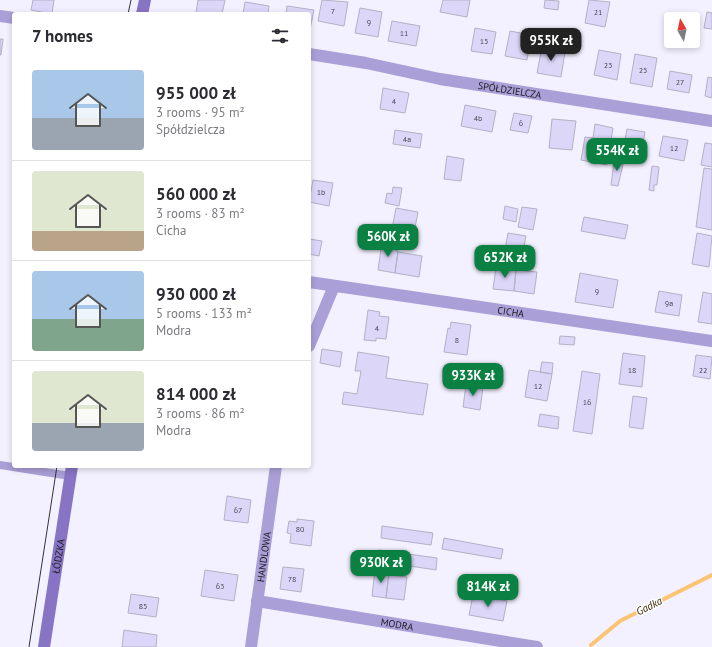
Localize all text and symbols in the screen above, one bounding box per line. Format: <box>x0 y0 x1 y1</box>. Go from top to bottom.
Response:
house number: 7 <box>331 6 335 16</box>
house number: 21 <box>594 7 602 17</box>
north arrow <box>664 12 700 48</box>
map controls <box>664 12 700 48</box>
house number: 9 <box>367 17 371 27</box>
text: 7 homes <box>32 25 93 47</box>
icon: filters <box>269 25 291 47</box>
house number: 11 <box>400 28 408 38</box>
pin: 955K zł <box>514 28 588 62</box>
text: 955K zł <box>529 32 573 49</box>
house number: 15 <box>480 36 488 46</box>
house number: 23 <box>604 60 612 70</box>
house number: 25 <box>639 65 647 75</box>
house number: 27 <box>676 77 684 87</box>
street label: SPÓŁDZIELCZA <box>477 79 542 102</box>
text: 955 000 zł <box>156 82 236 104</box>
icon: home <box>64 86 112 134</box>
house number: 4 <box>392 96 397 106</box>
text: 3 rooms · 95 m² <box>156 104 245 121</box>
house number: 4b <box>474 113 482 123</box>
house number: 6 <box>519 118 523 128</box>
text: Spółdzielcza <box>156 121 225 138</box>
house number: 4a <box>403 134 411 144</box>
pin: 554K zł <box>580 138 654 172</box>
text: 554K zł <box>595 142 639 159</box>
house number: 12 <box>670 143 678 153</box>
text: 560 000 zł <box>156 183 236 205</box>
icon: home <box>64 187 112 235</box>
house number: 1b <box>317 187 325 197</box>
text: 3 rooms · 83 m² <box>156 205 245 222</box>
text: Cicha <box>156 222 186 239</box>
pin: 560K zł <box>351 224 425 258</box>
text: 560K zł <box>366 228 410 245</box>
pin: 652K zł <box>468 245 542 279</box>
text: 652K zł <box>483 249 527 266</box>
text: 930 000 zł <box>156 283 236 305</box>
house number: 9 <box>595 286 599 296</box>
icon: home <box>64 287 112 335</box>
house number: 9a <box>665 298 673 308</box>
street label: CICHA <box>496 304 525 320</box>
text: 5 rooms · 133 m² <box>156 305 252 322</box>
text: Modra <box>156 322 191 339</box>
house number: 4 <box>375 323 380 333</box>
house number: 8 <box>455 335 459 345</box>
pin: 933K zł <box>436 363 510 397</box>
house number: 18 <box>628 365 636 375</box>
house number: 22 <box>699 365 707 375</box>
text: 933K zł <box>451 367 495 384</box>
house number: 12 <box>534 381 542 391</box>
text: 814 000 zł <box>156 383 236 405</box>
icon: home <box>64 387 112 435</box>
house number: 16 <box>583 397 591 407</box>
text: 3 rooms · 86 m² <box>156 405 245 422</box>
text: Modra <box>156 422 191 439</box>
house number: 67 <box>234 505 242 515</box>
house number: 80 <box>296 524 305 534</box>
street label: HANDLOWA <box>254 531 274 583</box>
street label: ŁÓDZKA <box>49 538 68 574</box>
pin: 930K zł <box>344 550 418 584</box>
text: 930K zł <box>359 554 403 571</box>
house number: 78 <box>288 574 296 584</box>
pin: 814K zł <box>451 574 525 608</box>
text: 814K zł <box>466 578 510 595</box>
house number: 63 <box>216 581 224 591</box>
water label: Gadka <box>634 593 665 618</box>
house number: 85 <box>139 601 147 611</box>
street label: MODRA <box>380 615 414 634</box>

